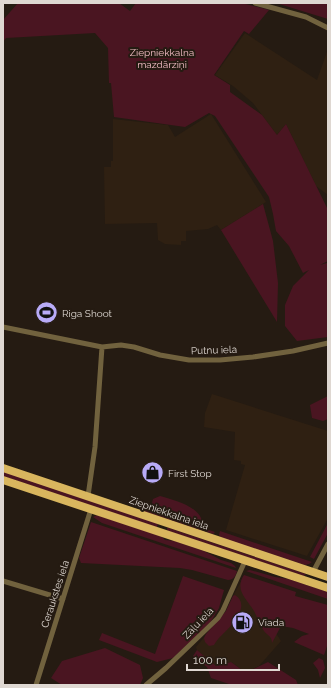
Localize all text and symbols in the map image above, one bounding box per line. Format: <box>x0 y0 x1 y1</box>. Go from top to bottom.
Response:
park label: Ziepniekkalna mazdārziņi <box>130 47 194 70</box>
sports icon: Riga Shoot <box>33 300 59 326</box>
place label: Riga Shoot <box>62 308 113 319</box>
street label: Putnu iela <box>191 344 237 356</box>
shop icon: First Stop <box>140 460 166 486</box>
place label: First Stop <box>168 468 212 479</box>
street label: Ziepniekkalna iela <box>128 494 210 532</box>
street label: Ceraukstes iela <box>39 559 71 629</box>
street label: Zāļu iela <box>180 605 216 641</box>
fuel station icon: Viada <box>230 609 256 635</box>
place label: Viada <box>258 617 284 628</box>
scale bar <box>187 646 279 672</box>
text: 100 m <box>193 653 227 667</box>

